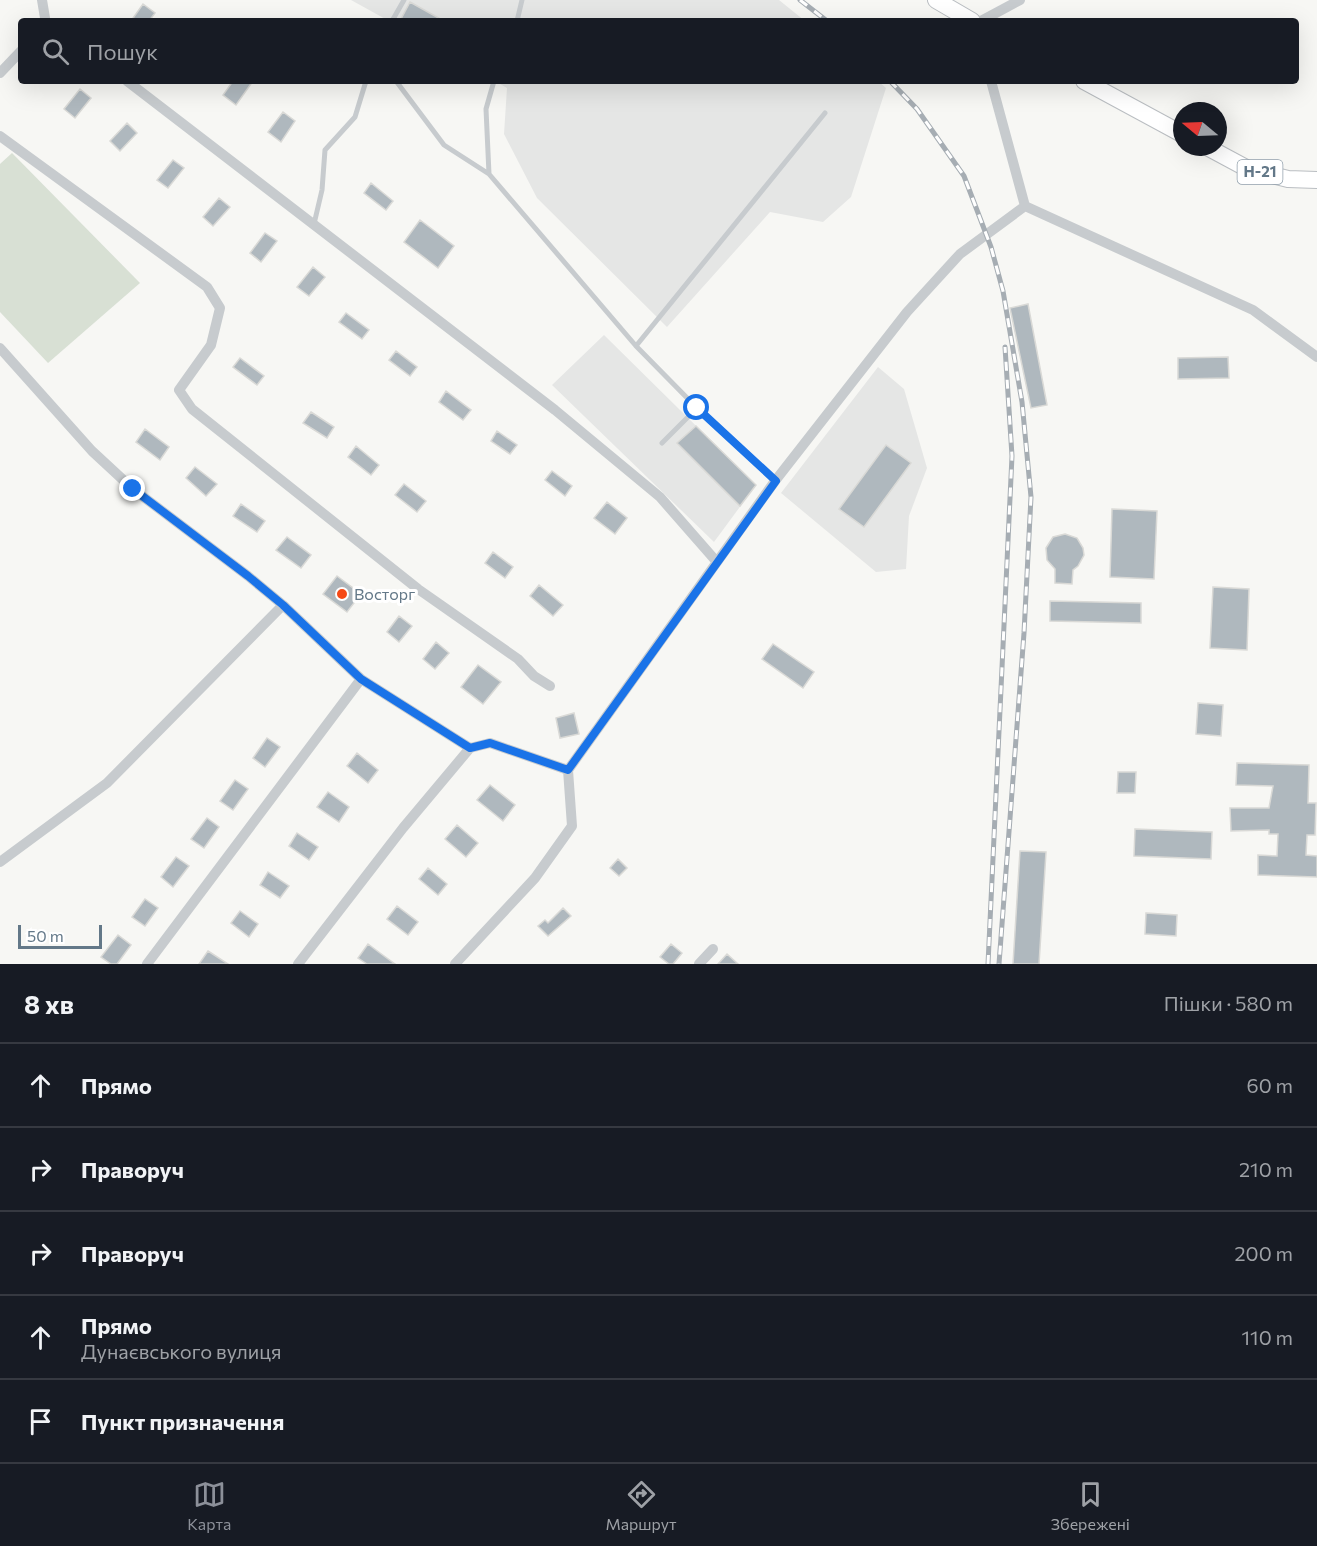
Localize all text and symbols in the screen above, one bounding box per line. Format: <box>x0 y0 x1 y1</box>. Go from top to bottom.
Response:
search box <box>18 18 1299 84</box>
icon: search <box>39 35 72 68</box>
text: Пошук <box>87 38 158 65</box>
north arrow <box>1173 102 1227 156</box>
road number: Н-21 <box>1238 160 1282 184</box>
route start <box>683 394 709 420</box>
route end <box>119 475 145 501</box>
place label: Восторг <box>354 584 415 603</box>
marker: Восторг <box>335 587 349 601</box>
scale bar <box>18 922 102 950</box>
text: 50 m <box>27 926 64 945</box>
text: 8 хв <box>24 988 74 1019</box>
text: Пішки · 580 m <box>1164 991 1293 1015</box>
icon: ahead <box>24 1069 57 1102</box>
text: Прямо <box>81 1072 152 1099</box>
text: 60 m <box>1247 1073 1293 1097</box>
icon: right <box>24 1153 57 1186</box>
text: Праворуч <box>81 1156 184 1183</box>
text: 210 m <box>1239 1157 1293 1181</box>
icon: right <box>24 1237 57 1270</box>
text: Праворуч <box>81 1240 184 1267</box>
text: 200 m <box>1235 1241 1293 1265</box>
text: Прямо <box>81 1312 152 1339</box>
icon: ahead <box>24 1321 57 1354</box>
text: 110 m <box>1242 1325 1293 1349</box>
text: Дунаєвського вулиця <box>81 1339 281 1363</box>
icon: arrive <box>24 1405 57 1438</box>
text: Пункт призначення <box>81 1408 284 1435</box>
tab: Карта <box>187 1478 231 1533</box>
tab: Маршрут <box>605 1478 677 1533</box>
tab: Збережені <box>1051 1478 1130 1533</box>

